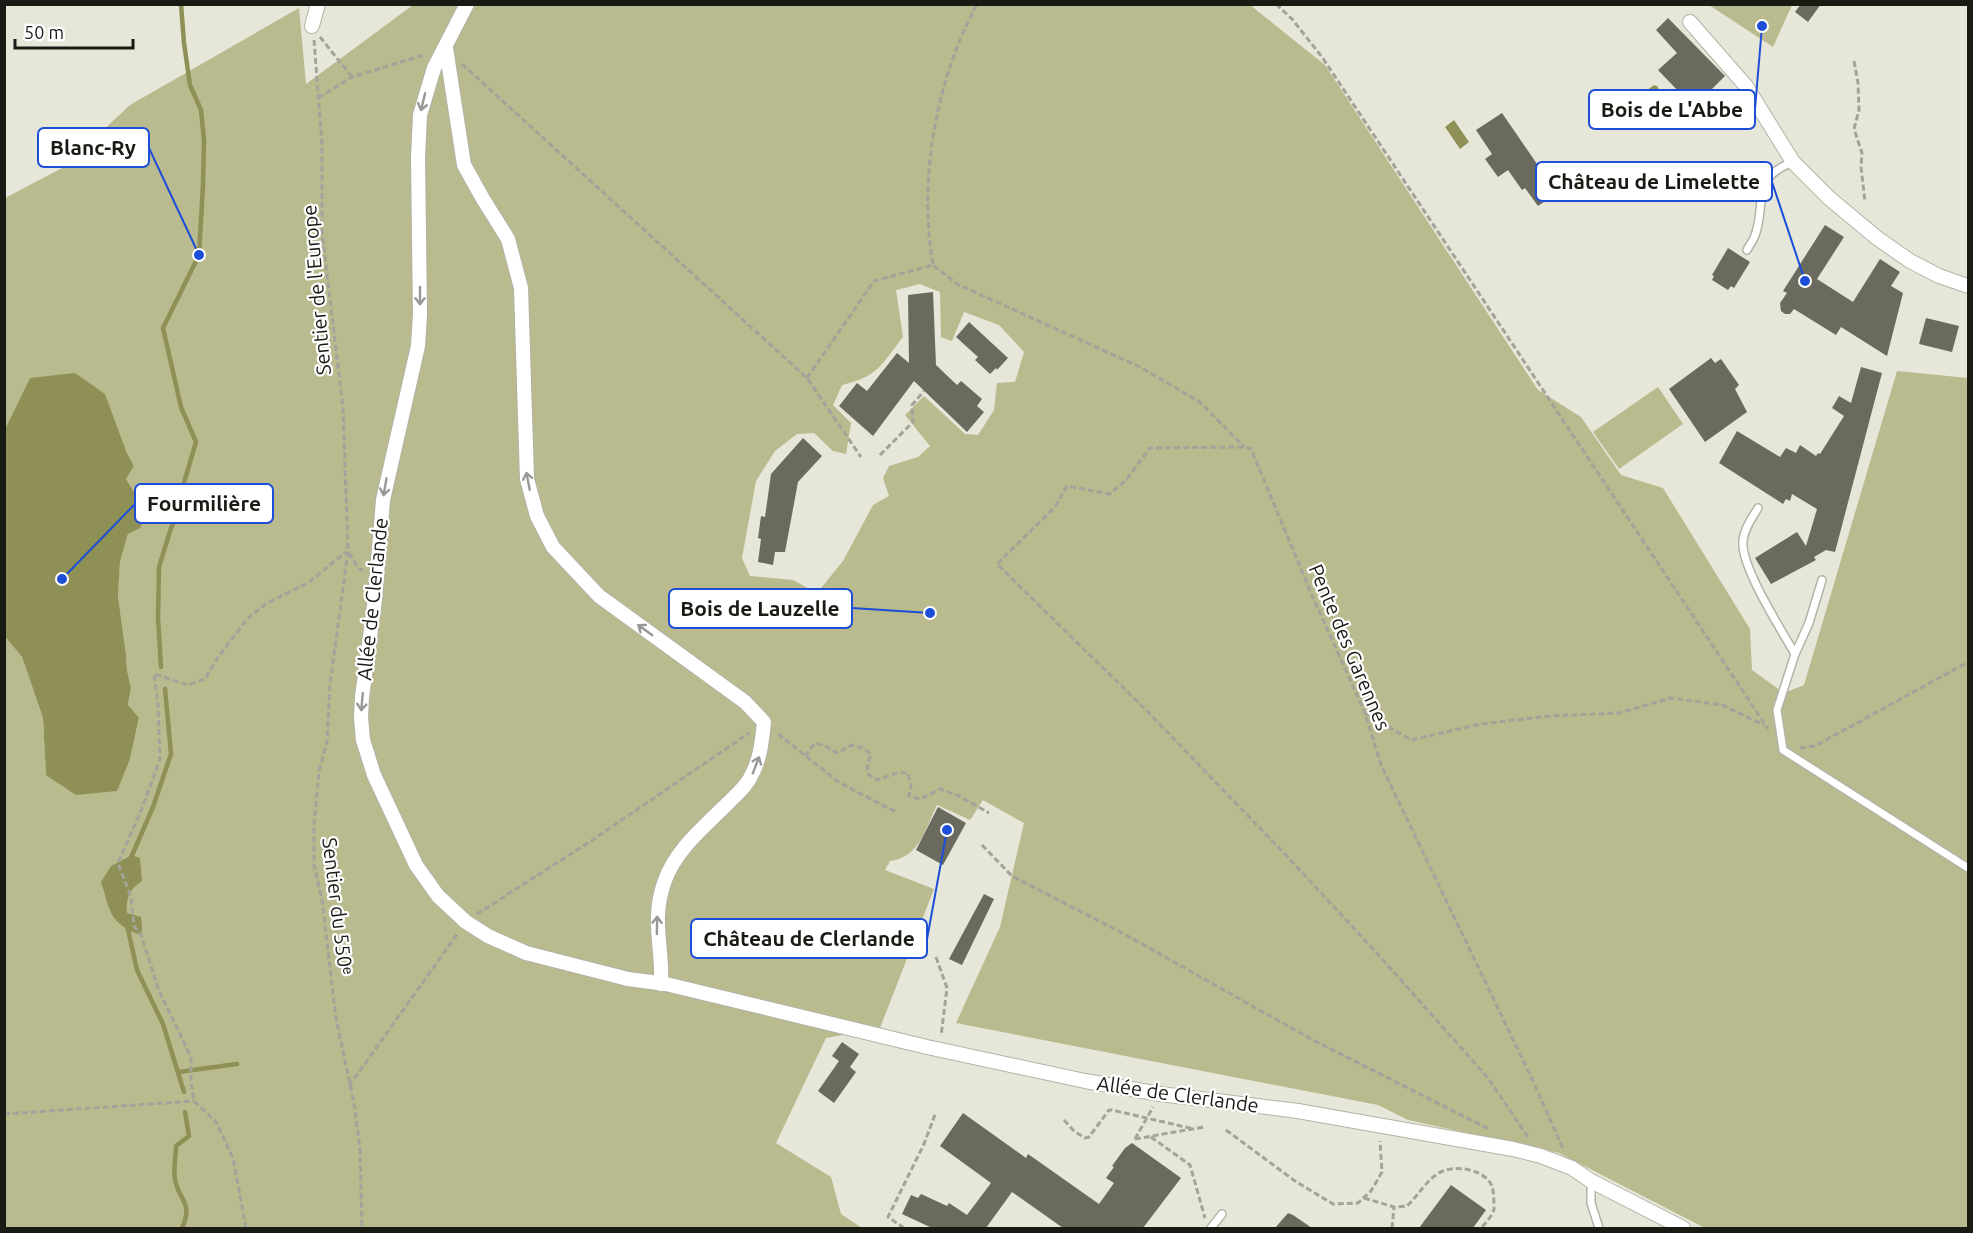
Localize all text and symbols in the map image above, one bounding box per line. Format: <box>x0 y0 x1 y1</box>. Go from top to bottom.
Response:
scale bar <box>15 12 134 50</box>
text: 50 m <box>24 22 64 42</box>
callout: Bois de L'Abbe <box>1589 90 1755 129</box>
one-way arrow <box>417 92 429 111</box>
text: Bois de L'Abbe <box>1601 97 1743 121</box>
callout: Blanc-Ry <box>38 128 149 167</box>
text: Blanc-Ry <box>50 135 136 159</box>
callout: Château de Limelette <box>1536 162 1772 201</box>
text: Château de Limelette <box>1548 169 1760 193</box>
street label: Sentier de l'Europe <box>297 204 335 376</box>
one-way arrow <box>414 286 426 306</box>
one-way arrow <box>523 472 534 491</box>
one-way arrow <box>379 477 390 497</box>
callout: Fourmilière <box>135 484 273 523</box>
text: Fourmilière <box>147 491 261 515</box>
street label: Allée de Clerlande <box>352 517 392 681</box>
street label: Pente des Garennes <box>1305 561 1395 733</box>
callout: Bois de Lauzelle <box>669 589 852 628</box>
text: Bois de Lauzelle <box>680 596 840 620</box>
one-way arrow <box>638 623 654 636</box>
one-way arrow <box>356 692 367 711</box>
one-way arrow <box>751 756 762 774</box>
street label: Sentier du 550ᵉ <box>318 836 358 976</box>
one-way arrow <box>652 916 663 936</box>
callout: Château de Clerlande <box>691 919 927 958</box>
text: Château de Clerlande <box>703 926 915 950</box>
street label: Allée de Clerlande <box>1096 1071 1260 1117</box>

